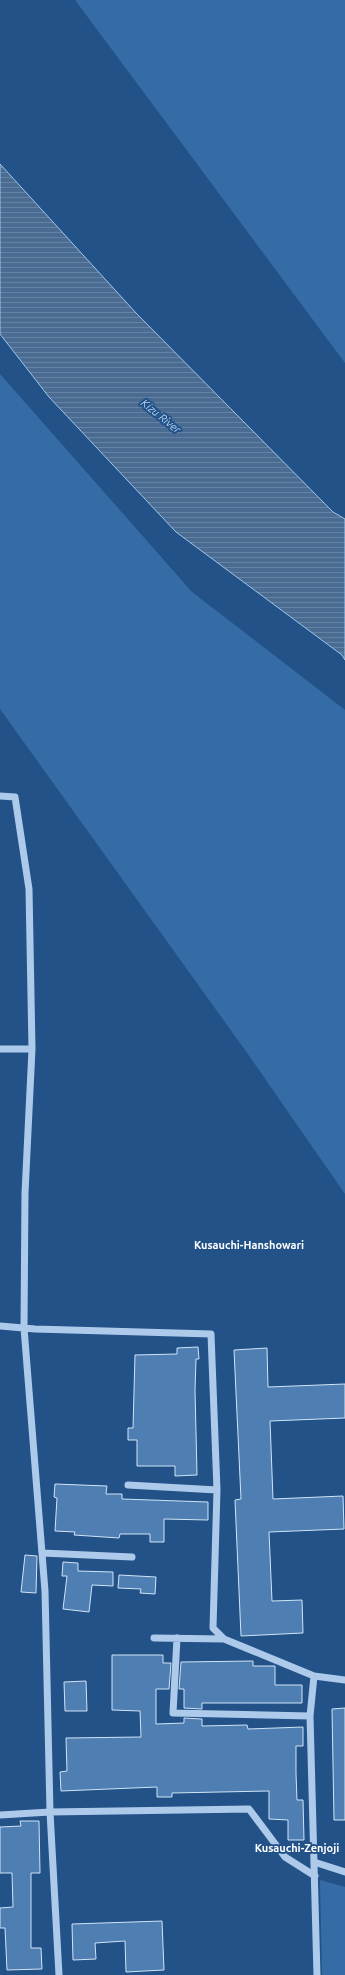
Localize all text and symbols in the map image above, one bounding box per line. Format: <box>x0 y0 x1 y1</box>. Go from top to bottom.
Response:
water label: Kizu River <box>139 396 184 436</box>
district label: Kusauchi-Hanshowari <box>194 1239 304 1251</box>
district label: Kusauchi-Zenjoji <box>255 1842 339 1854</box>

